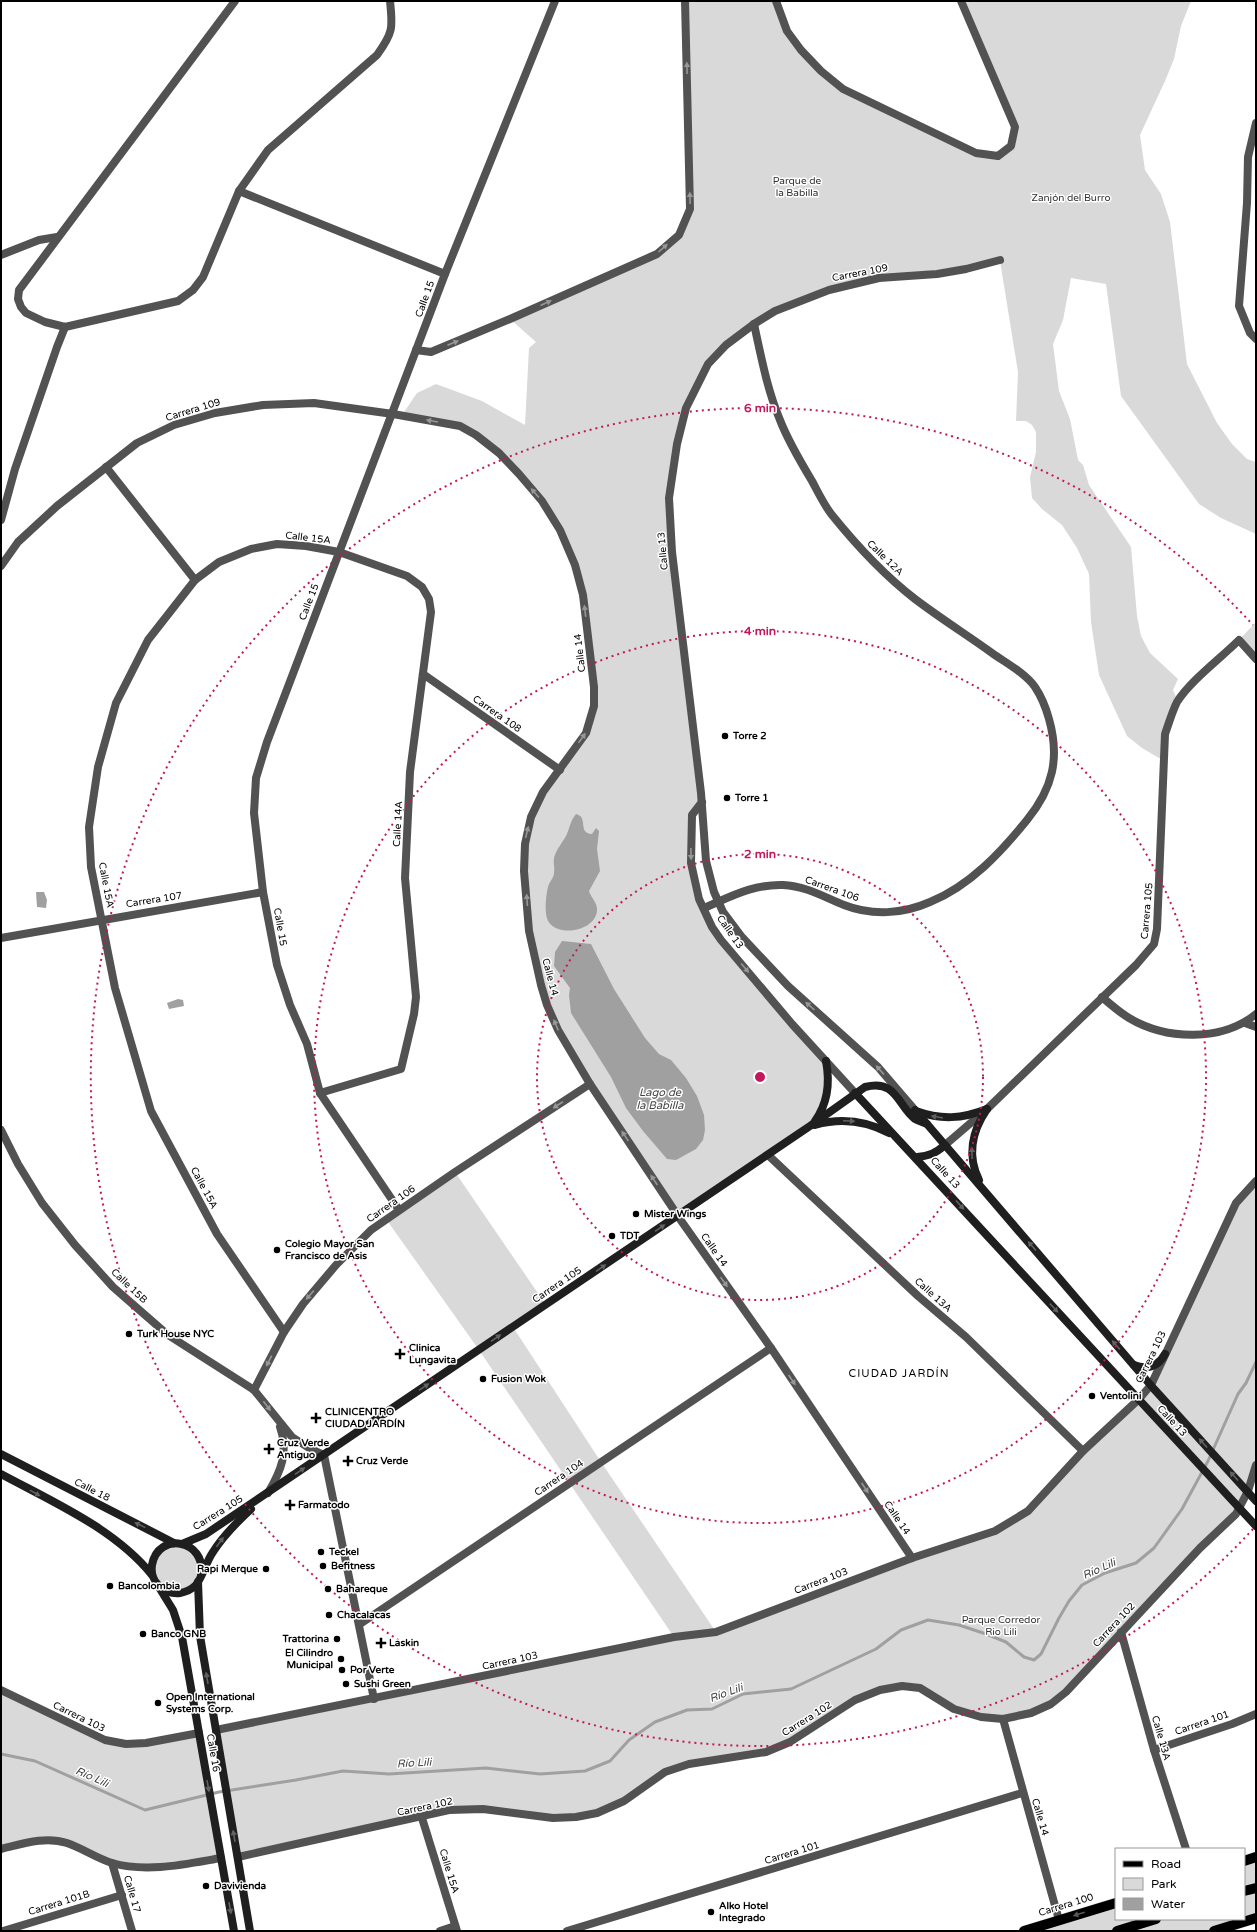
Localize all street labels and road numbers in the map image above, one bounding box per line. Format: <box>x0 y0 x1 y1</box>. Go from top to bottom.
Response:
street label: Carrera 109 <box>831 262 889 284</box>
street label: Calle 15 <box>413 279 437 319</box>
street label: Carrera 109 <box>164 396 222 424</box>
street label: Calle 15A <box>285 529 331 547</box>
street label: Calle 13 <box>655 531 671 571</box>
street label: Calle 12A <box>864 538 906 578</box>
street label: Calle 15 <box>297 582 321 622</box>
street label: Calle 14 <box>572 633 588 673</box>
street label: Carrera 108 <box>470 693 524 735</box>
street label: Calle 14A <box>391 801 405 847</box>
street label: Calle 15A <box>96 861 116 909</box>
street label: Carrera 106 <box>803 874 861 904</box>
street label: Carrera 105 <box>1139 882 1155 940</box>
street label: Carrera 107 <box>125 890 183 910</box>
street label: Calle 15 <box>271 907 289 947</box>
street label: Calle 13 <box>714 913 746 951</box>
street label: Calle 14 <box>539 957 561 997</box>
street label: Calle 13 <box>928 1155 962 1191</box>
street label: Calle 15A <box>188 1165 220 1211</box>
street label: Carrera 106 <box>364 1183 418 1225</box>
street label: Calle 14 <box>698 1231 730 1269</box>
street label: Carrera 105 <box>530 1264 584 1306</box>
street label: Calle 15B <box>108 1266 150 1306</box>
street label: Calle 13A <box>912 1275 954 1315</box>
street label: Carrera 103 <box>1133 1329 1169 1385</box>
street label: Calle 13 <box>1155 1403 1189 1439</box>
street label: Carrera 104 <box>532 1457 586 1499</box>
street label: Calle 18 <box>72 1476 112 1504</box>
street label: Carrera 105 <box>191 1493 245 1533</box>
street label: Calle 14 <box>881 1499 913 1537</box>
street label: Carrera 103 <box>792 1565 850 1597</box>
street label: Carrera 102 <box>1090 1600 1138 1650</box>
street label: Carrera 103 <box>481 1649 539 1673</box>
street label: Carrera 103 <box>51 1699 107 1735</box>
street label: Carrera 102 <box>780 1699 834 1739</box>
street label: Carrera 101 <box>1173 1708 1231 1738</box>
street label: Calle 13A <box>1149 1714 1173 1762</box>
street label: Calle 16 <box>204 1733 222 1773</box>
street label: Carrera 102 <box>396 1795 454 1819</box>
street label: Calle 14 <box>1029 1797 1051 1837</box>
street label: Carrera 101 <box>763 1839 821 1867</box>
street label: Calle 15A <box>437 1847 461 1895</box>
street label: Calle 17 <box>121 1874 143 1914</box>
street label: Carrera 101B <box>27 1888 91 1918</box>
street label: Carrera 100 <box>1037 1891 1095 1919</box>

